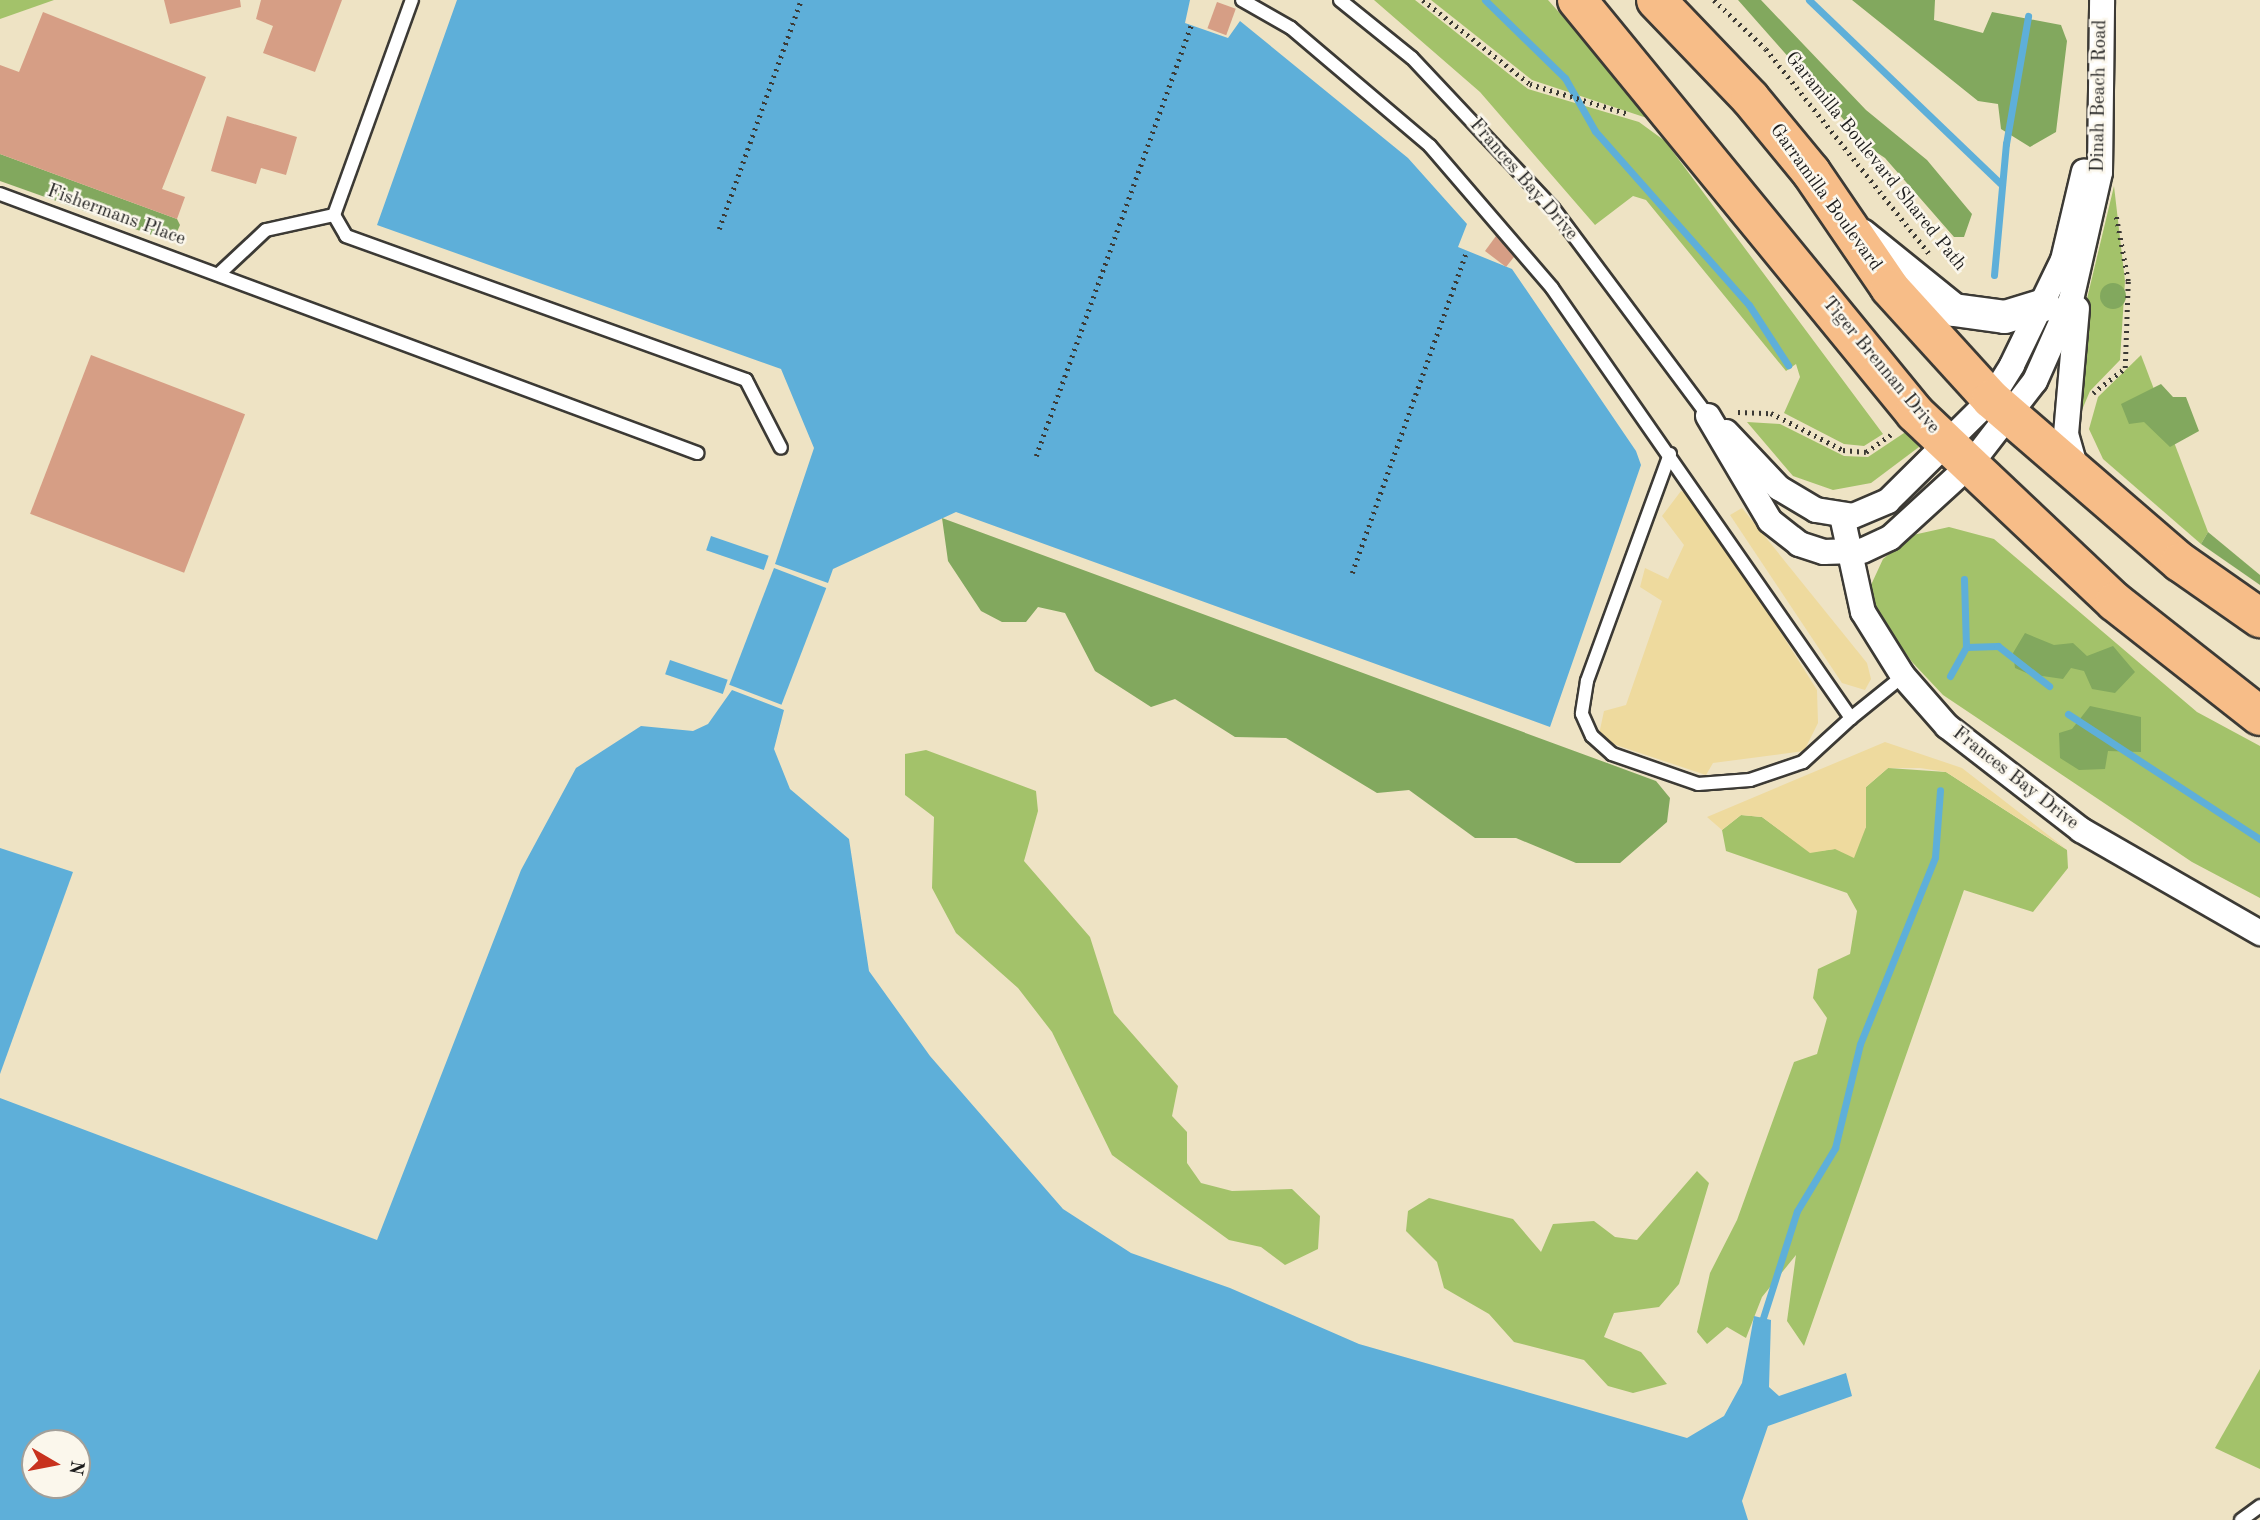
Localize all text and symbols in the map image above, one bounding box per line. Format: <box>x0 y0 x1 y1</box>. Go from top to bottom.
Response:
street label: Dinah Beach Road <box>2087 19 2113 173</box>
street label: Garamilla Boulevard Shared Path <box>1779 48 1971 276</box>
street label: Frances Bay Drive <box>1464 114 1582 246</box>
street label: Garramilla Boulevard <box>1764 120 1886 276</box>
street label: Fishermans Place <box>44 180 188 252</box>
street label: Tiger Brennan Drive <box>1816 293 1944 439</box>
street label: Frances Bay Drive <box>1947 723 2083 835</box>
north arrow <box>21 1429 91 1499</box>
text: N <box>65 1459 86 1476</box>

